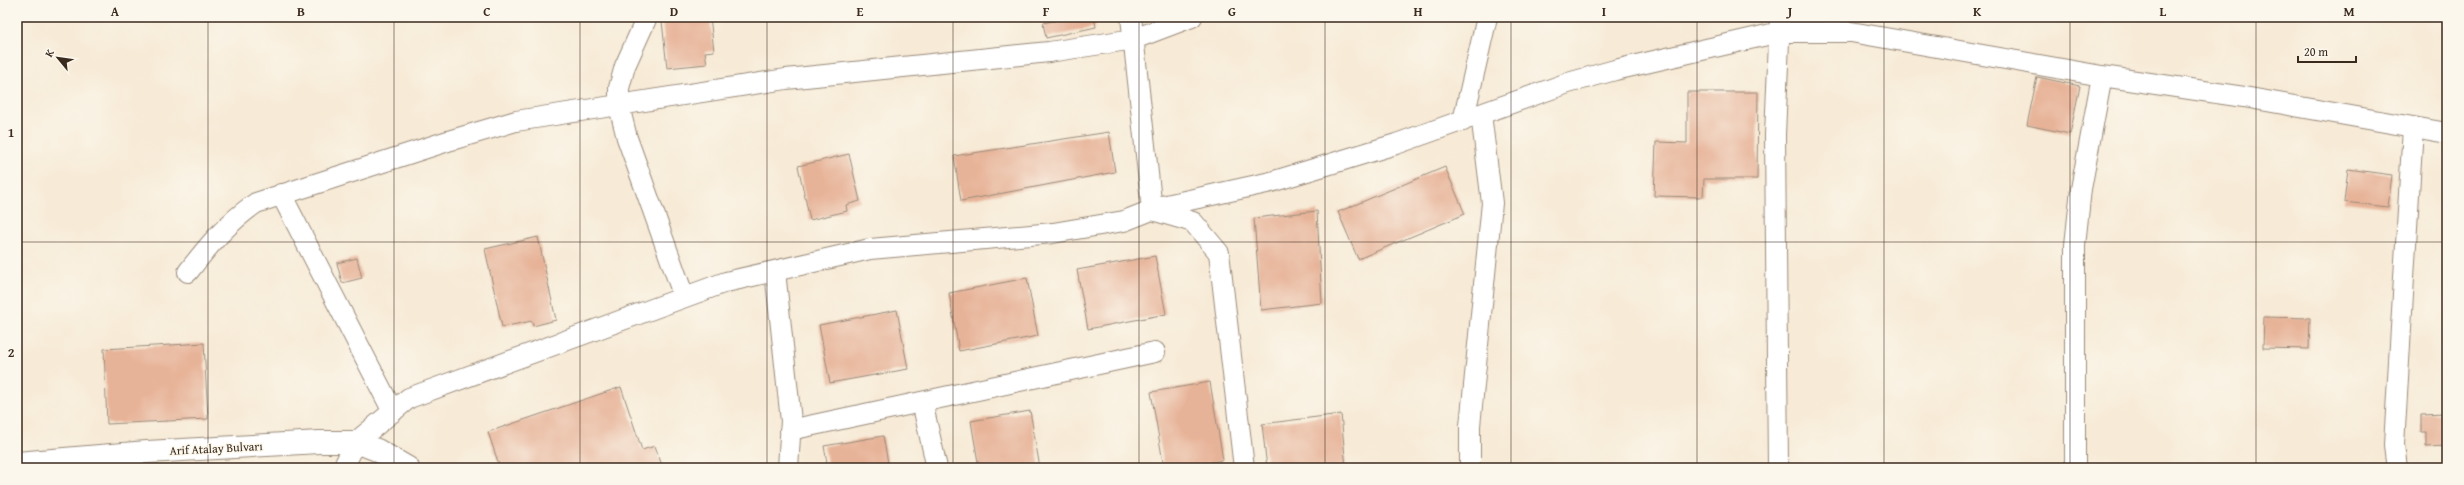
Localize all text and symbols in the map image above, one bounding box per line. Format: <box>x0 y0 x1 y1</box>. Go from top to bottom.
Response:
text: A <box>111 2 120 21</box>
text: B <box>297 2 305 21</box>
text: C <box>483 2 491 21</box>
text: D <box>670 2 678 21</box>
text: E <box>857 2 864 21</box>
text: F <box>1043 2 1050 21</box>
text: G <box>1228 2 1236 21</box>
text: H <box>1413 2 1423 21</box>
text: I <box>1602 2 1606 21</box>
text: J <box>1786 2 1793 21</box>
text: K <box>1973 2 1982 21</box>
text: L <box>2160 2 2167 21</box>
text: M <box>2343 2 2355 21</box>
north arrow <box>38 38 78 78</box>
scale bar <box>2298 38 2356 64</box>
text: 20 m <box>2304 43 2328 60</box>
text: K <box>41 46 58 60</box>
text: 1 <box>8 123 14 142</box>
text: 2 <box>8 343 15 362</box>
street label: Arif Atalay Bulvarı <box>169 437 264 459</box>

